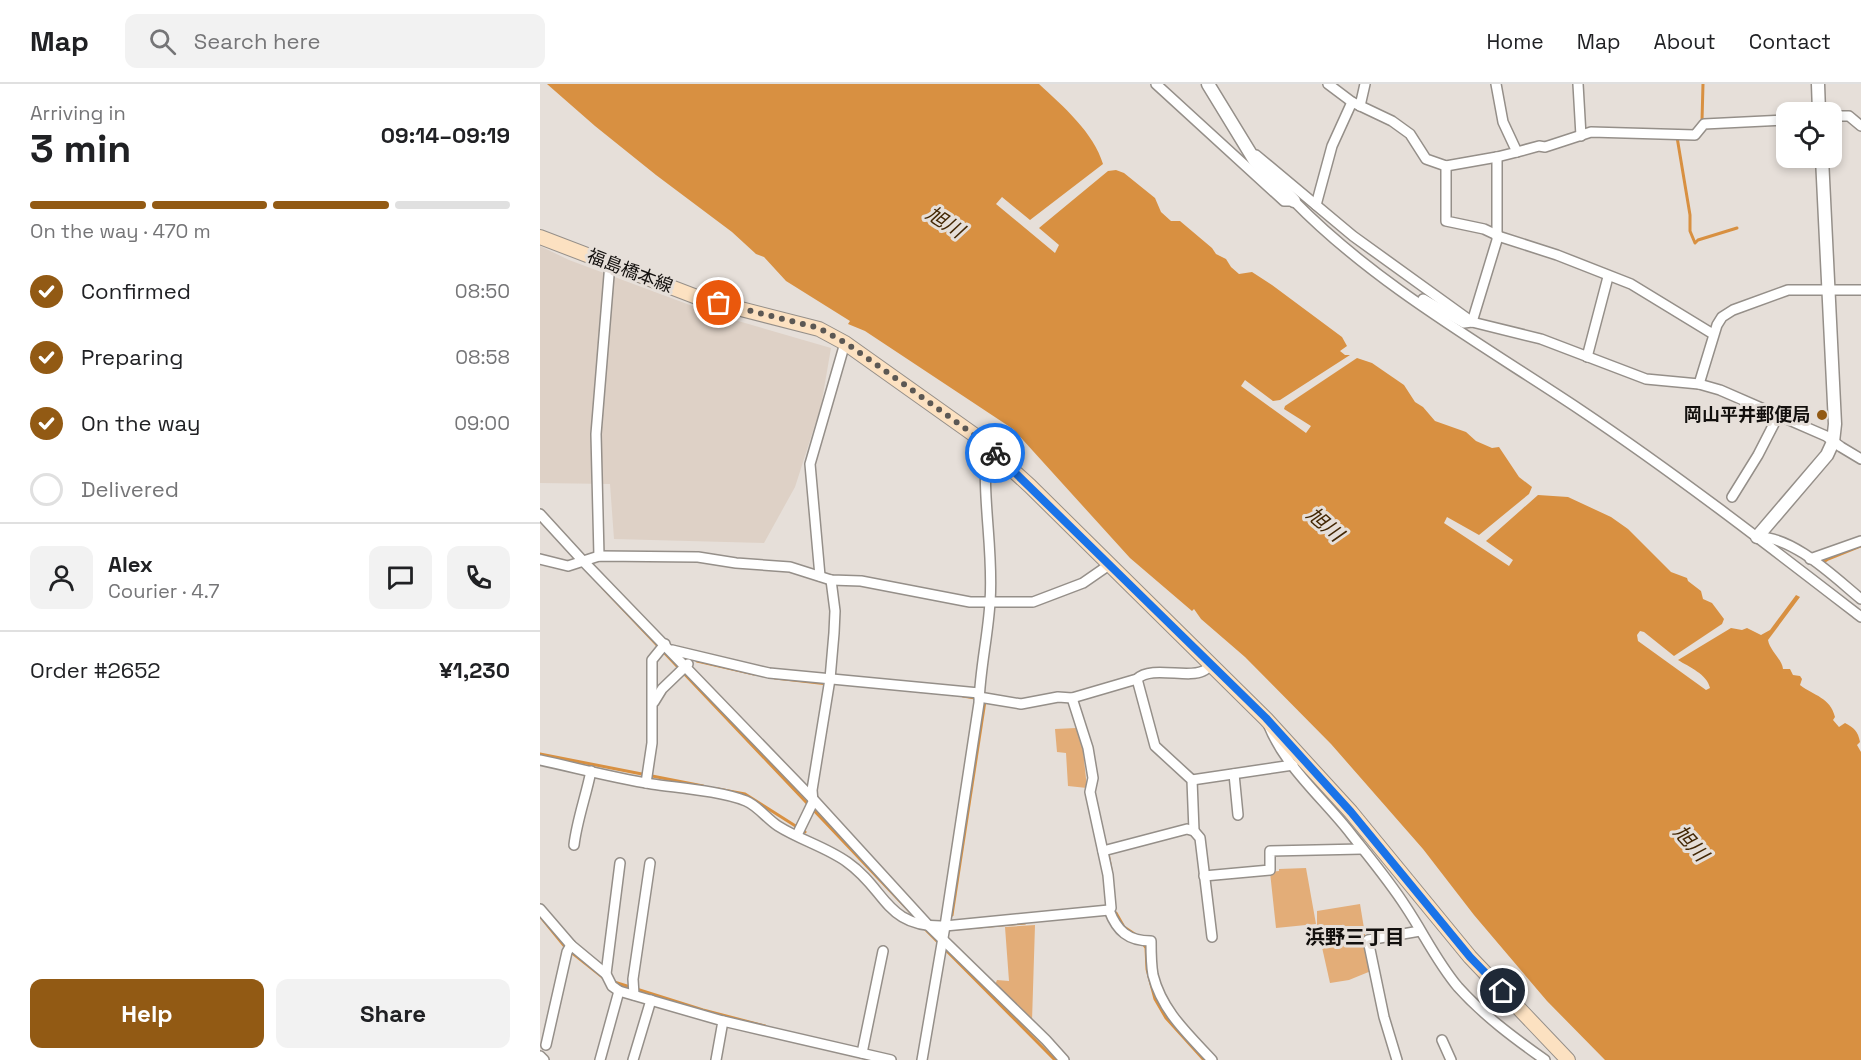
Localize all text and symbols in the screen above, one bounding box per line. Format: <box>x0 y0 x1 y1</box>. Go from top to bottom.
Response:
search box <box>125 14 545 68</box>
text: Map <box>30 23 89 59</box>
icon: search <box>146 25 179 58</box>
text: Search here <box>194 27 321 55</box>
text: Home <box>1486 28 1544 55</box>
text: Map <box>1577 28 1621 55</box>
text: About <box>1654 28 1716 55</box>
text: Contact <box>1749 28 1831 55</box>
text: Arriving in <box>30 100 126 126</box>
map controls <box>1776 102 1842 168</box>
button: locate <box>1776 102 1842 168</box>
text: 09:14–09:19 <box>381 121 510 149</box>
text: 3 min <box>30 124 131 173</box>
water label: 旭川 <box>921 200 971 245</box>
text: On the way · 470 m <box>30 218 211 244</box>
street label: 福島橋本線 <box>584 244 676 297</box>
icon: check <box>30 275 63 308</box>
text: Confirmed <box>81 277 191 305</box>
pin <box>693 277 744 328</box>
text: 08:50 <box>455 278 510 304</box>
icon: bag <box>702 286 735 319</box>
icon: check <box>30 341 63 374</box>
text: Preparing <box>81 343 183 371</box>
text: 08:58 <box>455 344 510 370</box>
place label: 岡山平井郵便局 <box>1684 403 1810 426</box>
icon: check <box>30 407 63 440</box>
marker: 岡山平井郵便局 <box>1815 408 1829 422</box>
text: On the way <box>81 409 200 437</box>
text: 09:00 <box>454 410 510 436</box>
courier <box>965 423 1025 483</box>
icon: bike <box>979 437 1012 470</box>
text: Delivered <box>81 475 179 503</box>
water label: 旭川 <box>1301 501 1350 548</box>
button: person <box>30 546 93 609</box>
button: chat <box>369 546 432 609</box>
button: phone <box>447 546 510 609</box>
text: Alex <box>108 550 153 578</box>
text: Courier · 4.7 <box>108 578 219 604</box>
text: Order #2652 <box>30 656 161 684</box>
text: ¥1,230 <box>439 656 510 684</box>
water label: 旭川 <box>1668 819 1715 868</box>
district label: 浜野三丁目 <box>1305 924 1405 950</box>
pin <box>1477 965 1528 1016</box>
icon: home <box>1486 974 1519 1007</box>
button: Help <box>30 979 264 1048</box>
button: Share <box>276 979 510 1048</box>

